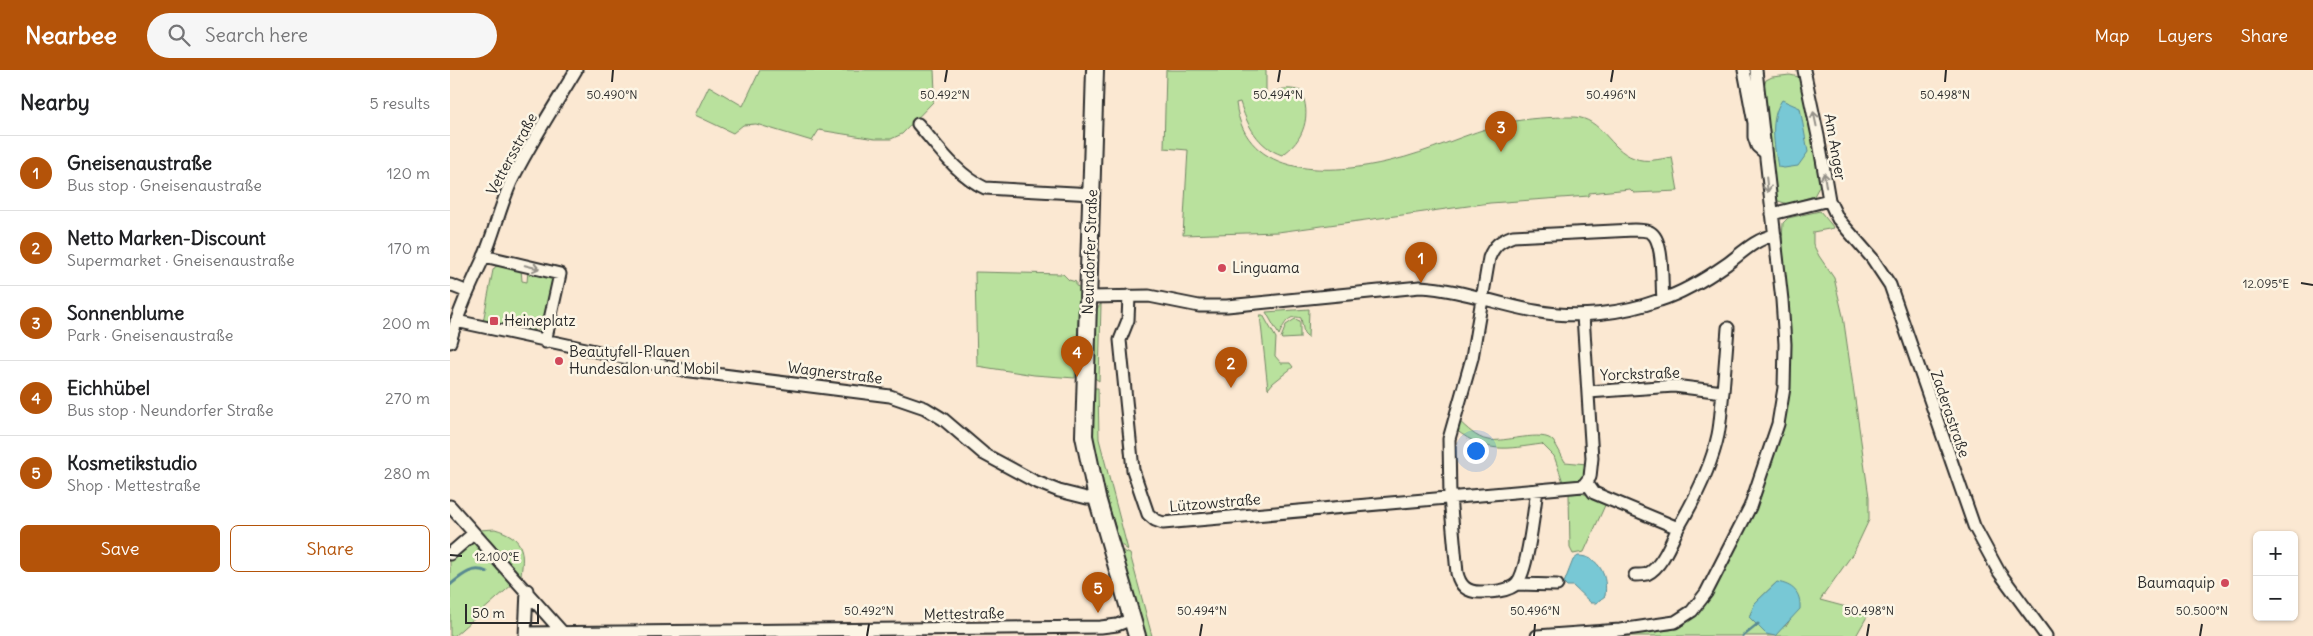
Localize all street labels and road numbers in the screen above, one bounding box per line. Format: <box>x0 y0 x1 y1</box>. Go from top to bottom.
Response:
street label: Vettersstraße <box>482 109 541 198</box>
street label: Am Anger <box>1820 112 1851 182</box>
street label: Neundorfer Straße <box>1078 189 1101 315</box>
street label: Wagnerstraße <box>786 357 884 388</box>
street label: Yorckstraße <box>1600 363 1680 384</box>
street label: Zaderastraße <box>1927 368 1974 460</box>
street label: Lützowstraße <box>1168 489 1261 516</box>
street label: Mettestraße <box>923 603 1005 624</box>

